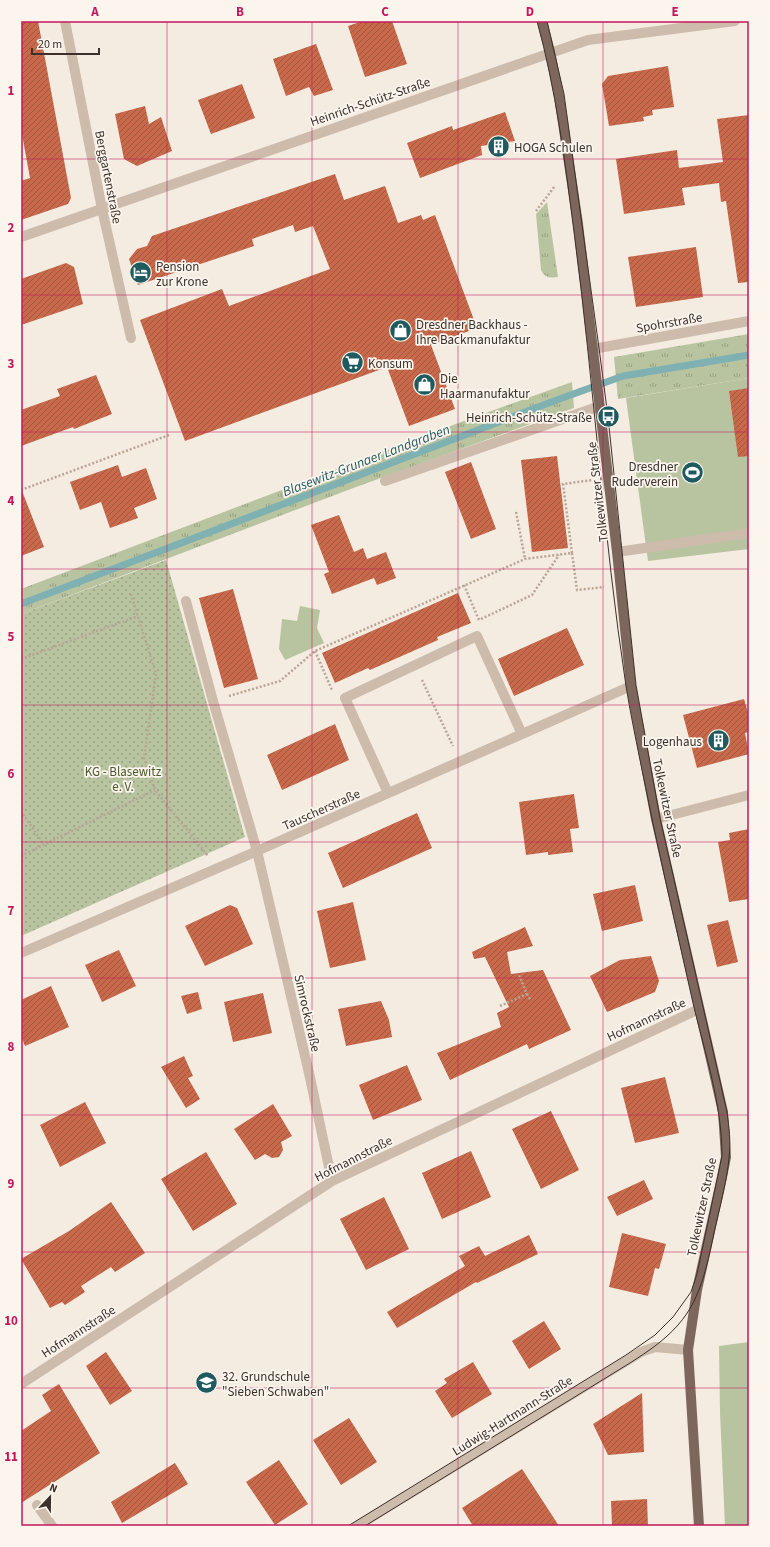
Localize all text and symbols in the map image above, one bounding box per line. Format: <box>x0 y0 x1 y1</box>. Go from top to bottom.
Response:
text: A <box>90 3 99 21</box>
text: B <box>236 3 244 21</box>
text: C <box>381 3 389 21</box>
text: D <box>526 3 534 21</box>
text: E <box>671 3 679 21</box>
scale bar <box>32 30 99 56</box>
text: 20 m <box>38 36 62 53</box>
street label: Heinrich-Schütz-Straße <box>308 73 433 131</box>
text: 1 <box>8 82 15 100</box>
street label: Berggartenstraße <box>90 129 126 225</box>
building icon: HOGA Schulen <box>486 134 512 160</box>
place label: HOGA Schulen <box>514 139 593 157</box>
text: 2 <box>8 219 15 237</box>
place label: Pension zur Krone <box>156 258 208 291</box>
hotel icon: Pension zur Krone <box>128 260 154 286</box>
street label: Spohrstraße <box>635 308 704 338</box>
place label: Dresdner Backhaus - Ihre Backmanufaktur <box>416 316 531 349</box>
shop icon: Dresdner Backhaus - Ihre Backmanufaktur <box>388 318 414 344</box>
supermarket icon: Konsum <box>340 350 366 376</box>
text: 3 <box>8 355 15 373</box>
place label: Konsum <box>368 355 413 373</box>
place label: Die Haarmanufaktur <box>440 370 530 403</box>
shop icon: Die Haarmanufaktur <box>411 372 437 398</box>
bus stop icon: Heinrich-Schütz-Straße <box>595 404 621 430</box>
place label: Heinrich-Schütz-Straße <box>466 409 592 427</box>
water label: Blasewitz‐Grunaer Landgraben <box>280 420 453 502</box>
street label: Tolkewitzer Straße <box>583 441 613 543</box>
place label: Dresdner Ruderverein <box>611 458 678 491</box>
sports icon: Dresdner Ruderverein <box>680 460 706 486</box>
text: 4 <box>8 492 15 510</box>
text: 5 <box>8 628 15 646</box>
building icon: Logenhaus <box>705 728 731 754</box>
place label: Logenhaus <box>643 733 703 751</box>
street label: Tolkewitzer Straße <box>648 757 686 859</box>
park label: KG - Blasewitz e. V. <box>85 763 162 796</box>
text: 6 <box>8 765 15 783</box>
street label: Tauscherstraße <box>280 785 363 835</box>
text: 7 <box>8 902 15 920</box>
street label: Simrockstraße <box>289 973 325 1054</box>
street label: Hofmannstraße <box>604 994 689 1046</box>
text: 8 <box>8 1038 15 1056</box>
street label: Hofmannstraße <box>311 1132 395 1186</box>
street label: Tolkewitzer Straße <box>683 1156 721 1258</box>
text: 9 <box>8 1175 15 1193</box>
street label: Hofmannstraße <box>38 1301 119 1363</box>
text: 10 <box>4 1312 18 1330</box>
place label: 32. Grundschule "Sieben Schwaben" <box>222 1368 329 1401</box>
school or university icon: 32. Grundschule "Sieben Schwaben" <box>194 1370 220 1396</box>
street label: Ludwig-Hartmann-Straße <box>449 1371 576 1460</box>
text: 11 <box>4 1448 18 1466</box>
north arrow <box>30 1477 70 1517</box>
text: N <box>47 1480 60 1497</box>

